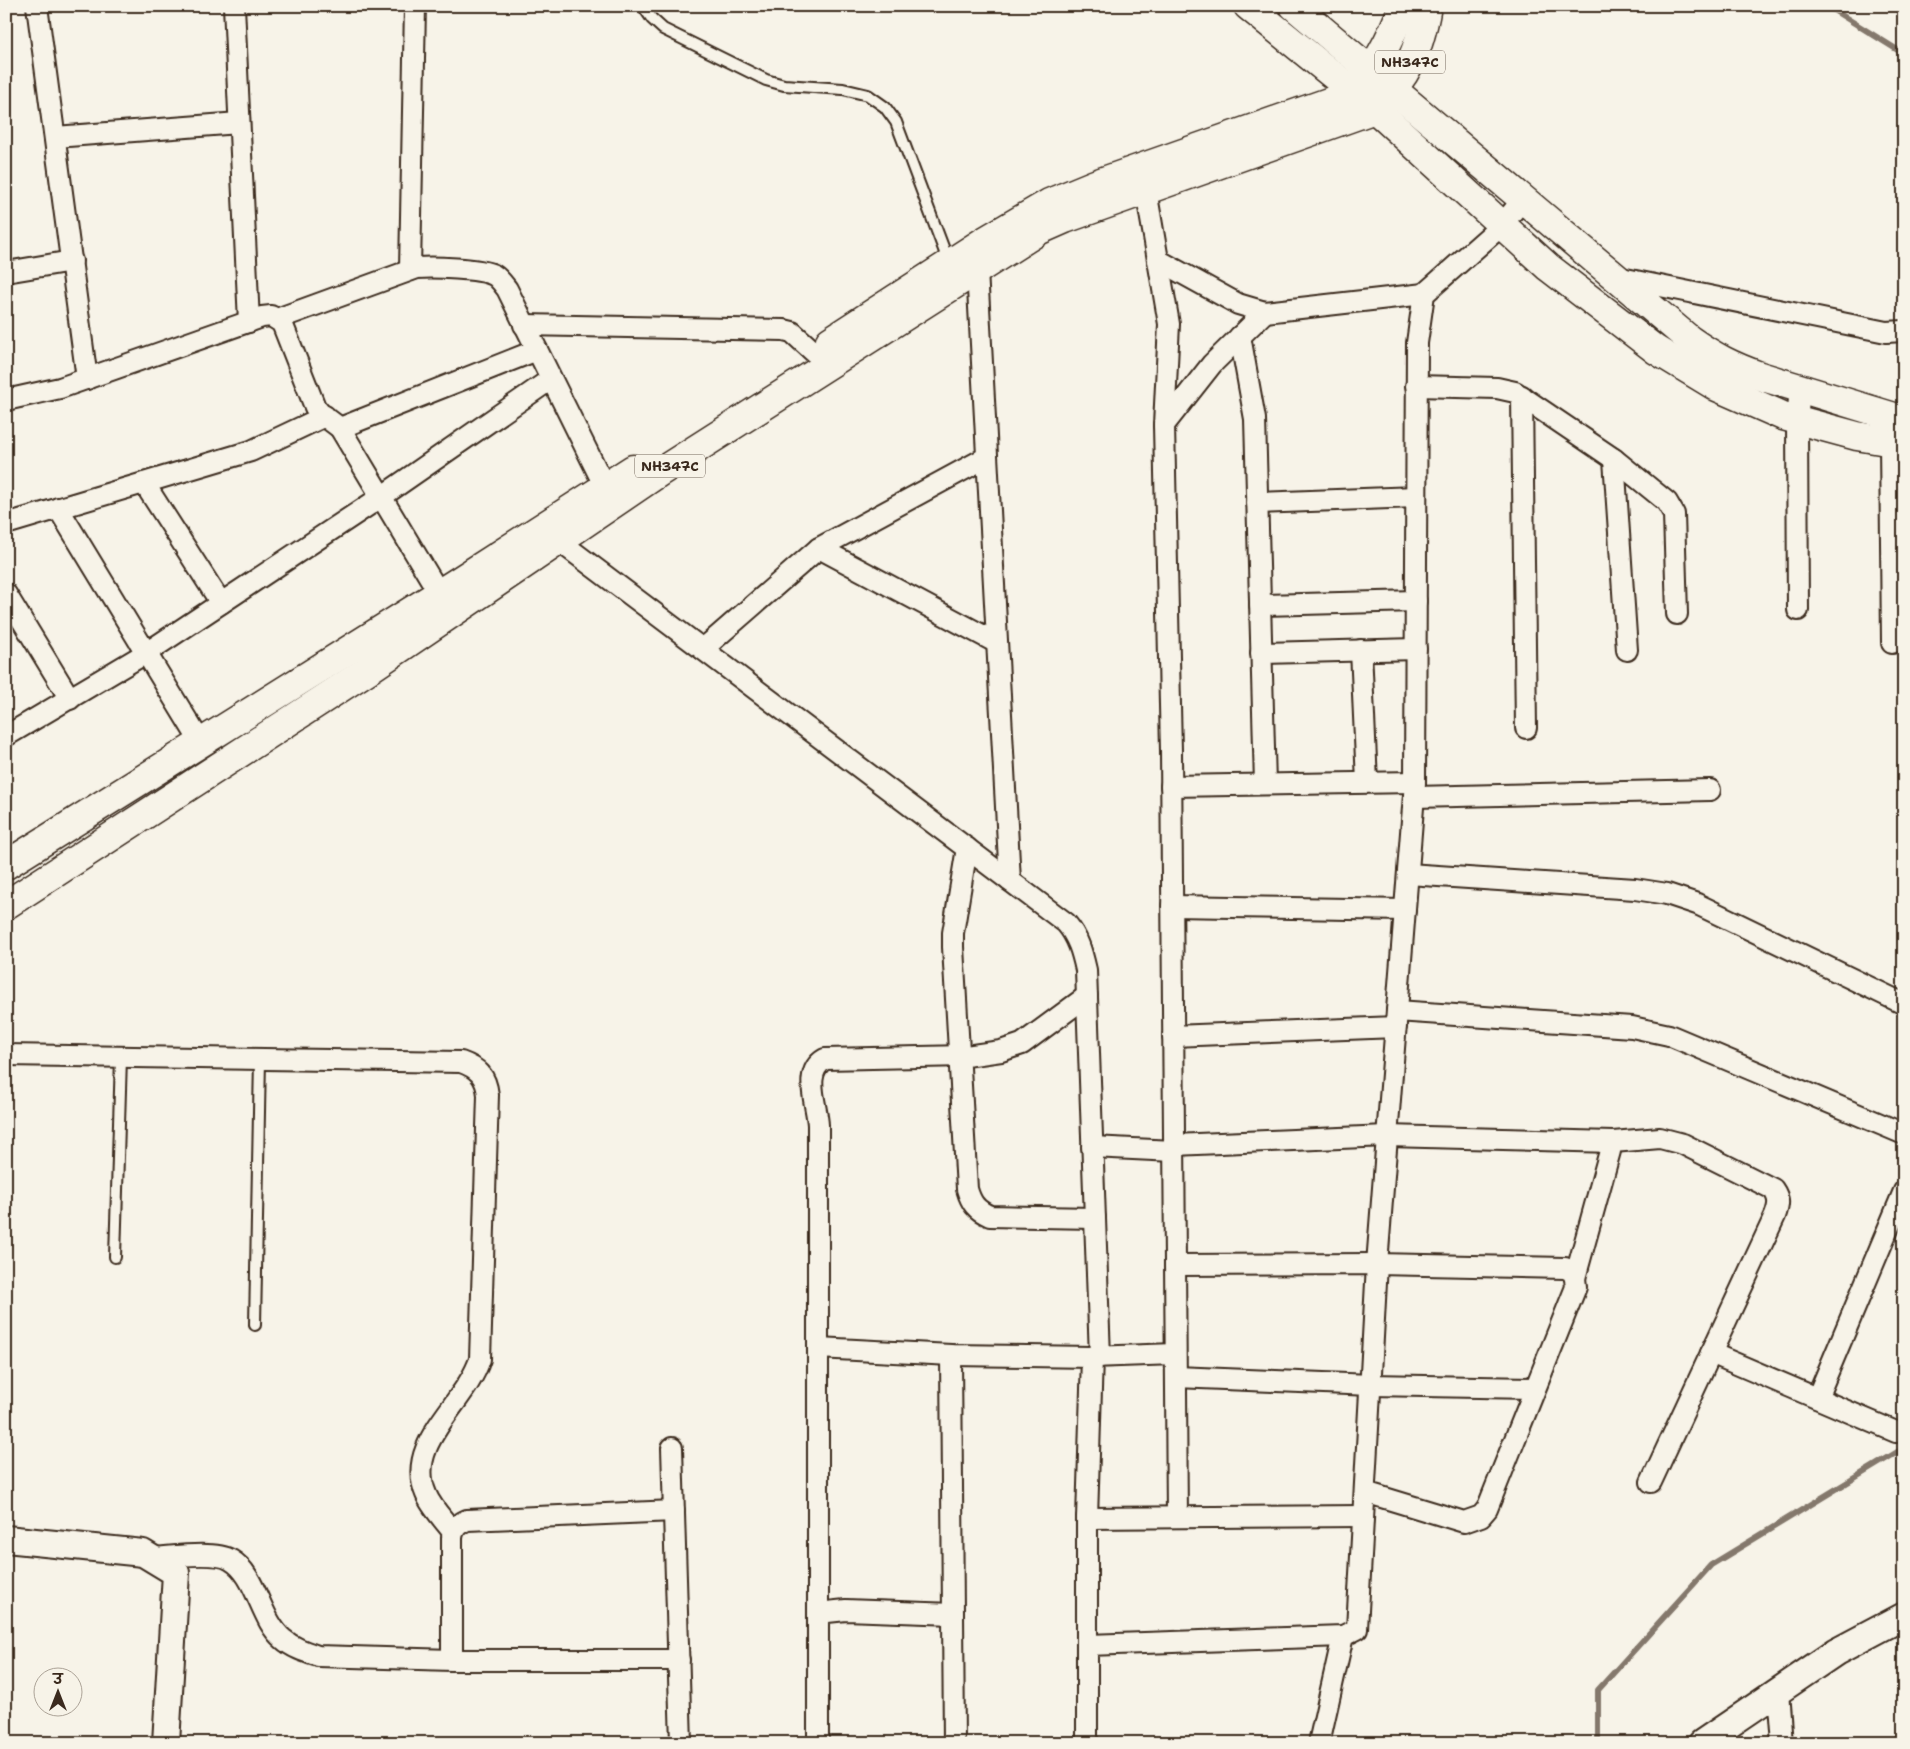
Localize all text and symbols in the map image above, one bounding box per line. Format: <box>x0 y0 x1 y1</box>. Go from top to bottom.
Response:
road number: NH347C <box>1375 51 1445 74</box>
road number: NH347C <box>635 454 705 478</box>
north arrow <box>32 1666 82 1716</box>
text: उ <box>51 1670 64 1688</box>

